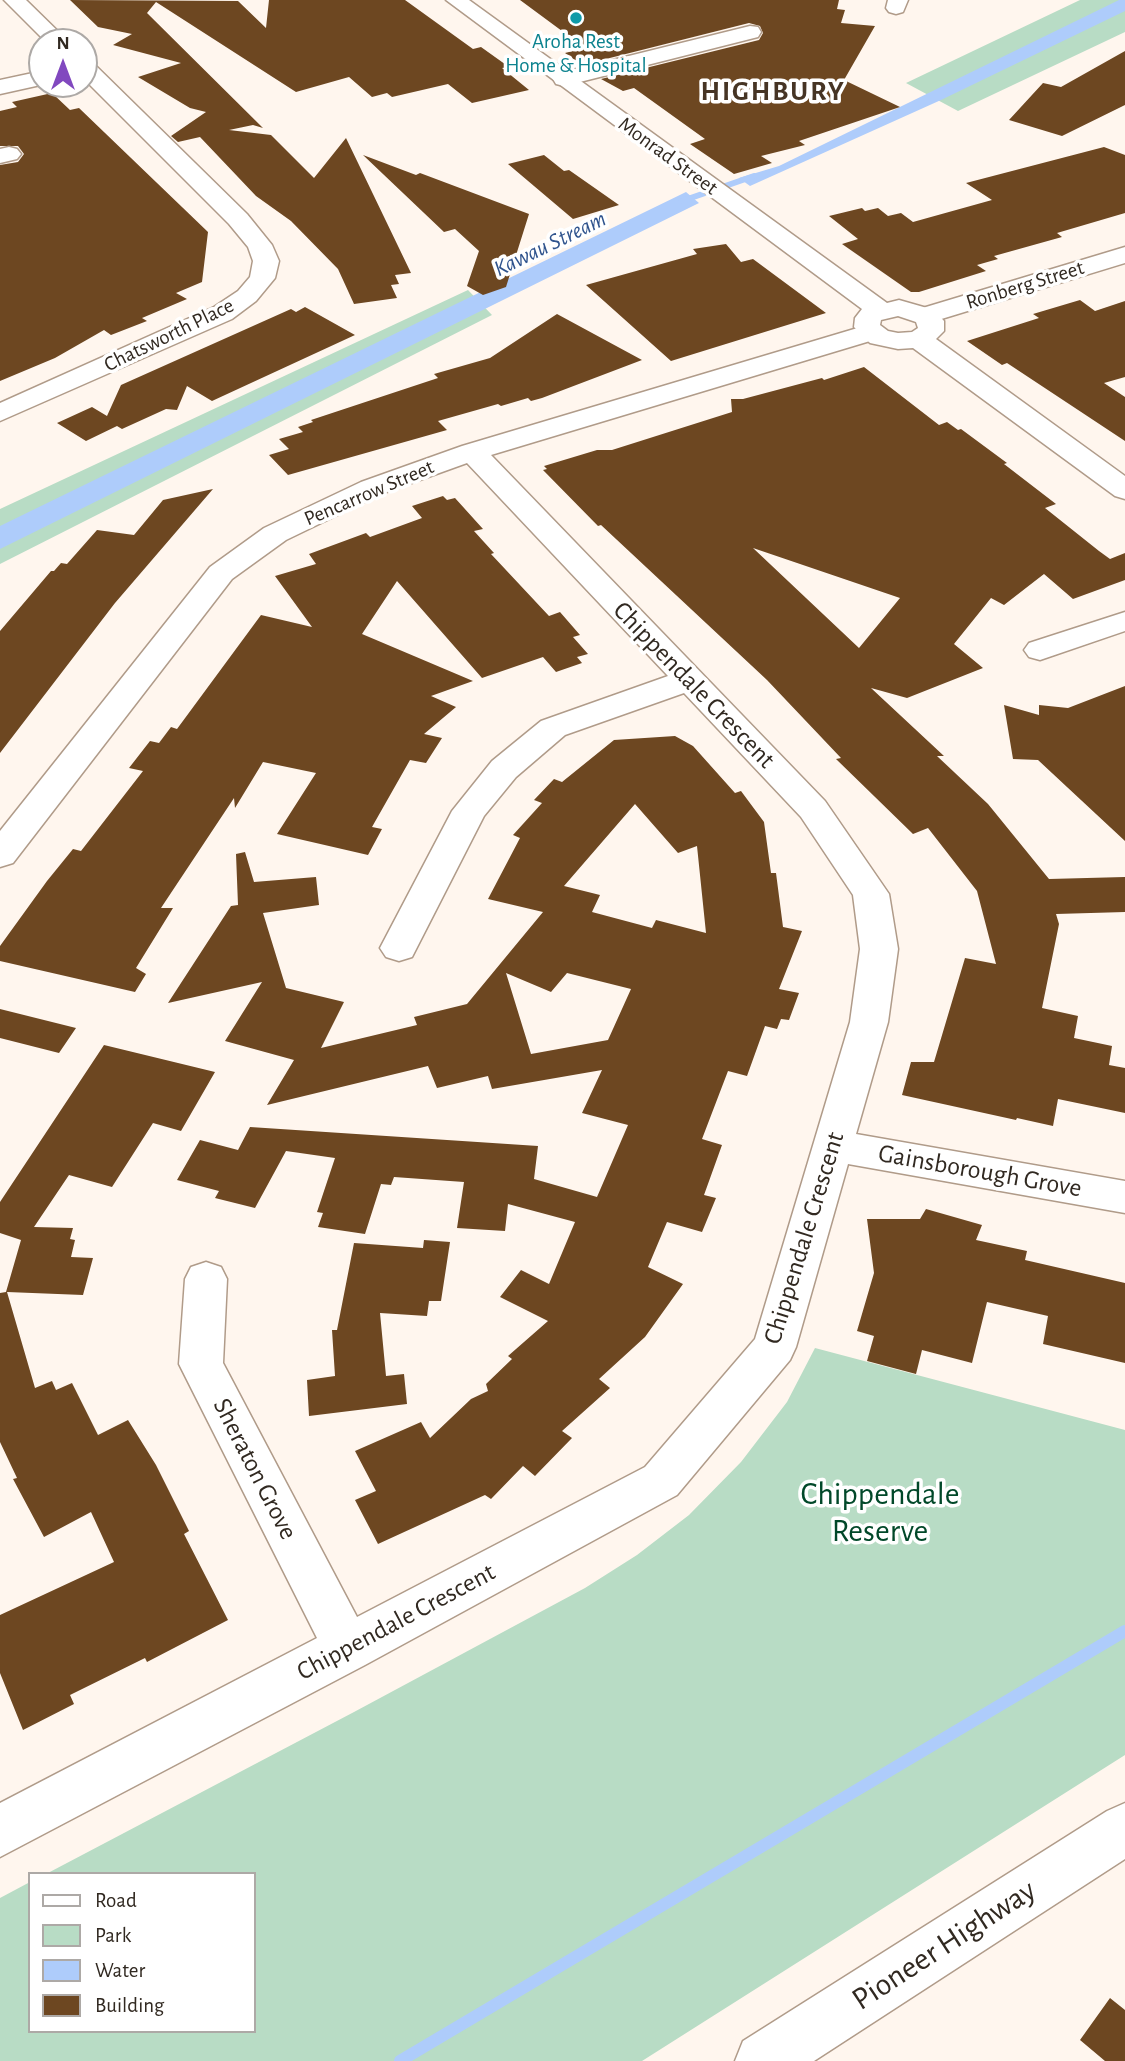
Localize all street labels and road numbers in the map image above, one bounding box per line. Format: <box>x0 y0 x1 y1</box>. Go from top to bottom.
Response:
street label: Monrad Street <box>613 111 723 201</box>
street label: Ronberg Street <box>963 255 1087 315</box>
street label: Chatsworth Place <box>100 293 238 377</box>
street label: Pencarrow Street <box>300 454 438 532</box>
street label: Chippendale Crescent <box>606 595 782 775</box>
street label: Chippendale Crescent <box>757 1128 851 1348</box>
street label: Gainsborough Grove <box>876 1138 1084 1204</box>
street label: Sheraton Grove <box>206 1393 304 1545</box>
street label: Chippendale Crescent <box>292 1557 500 1687</box>
street label: Pioneer Highway <box>845 1871 1043 2019</box>

